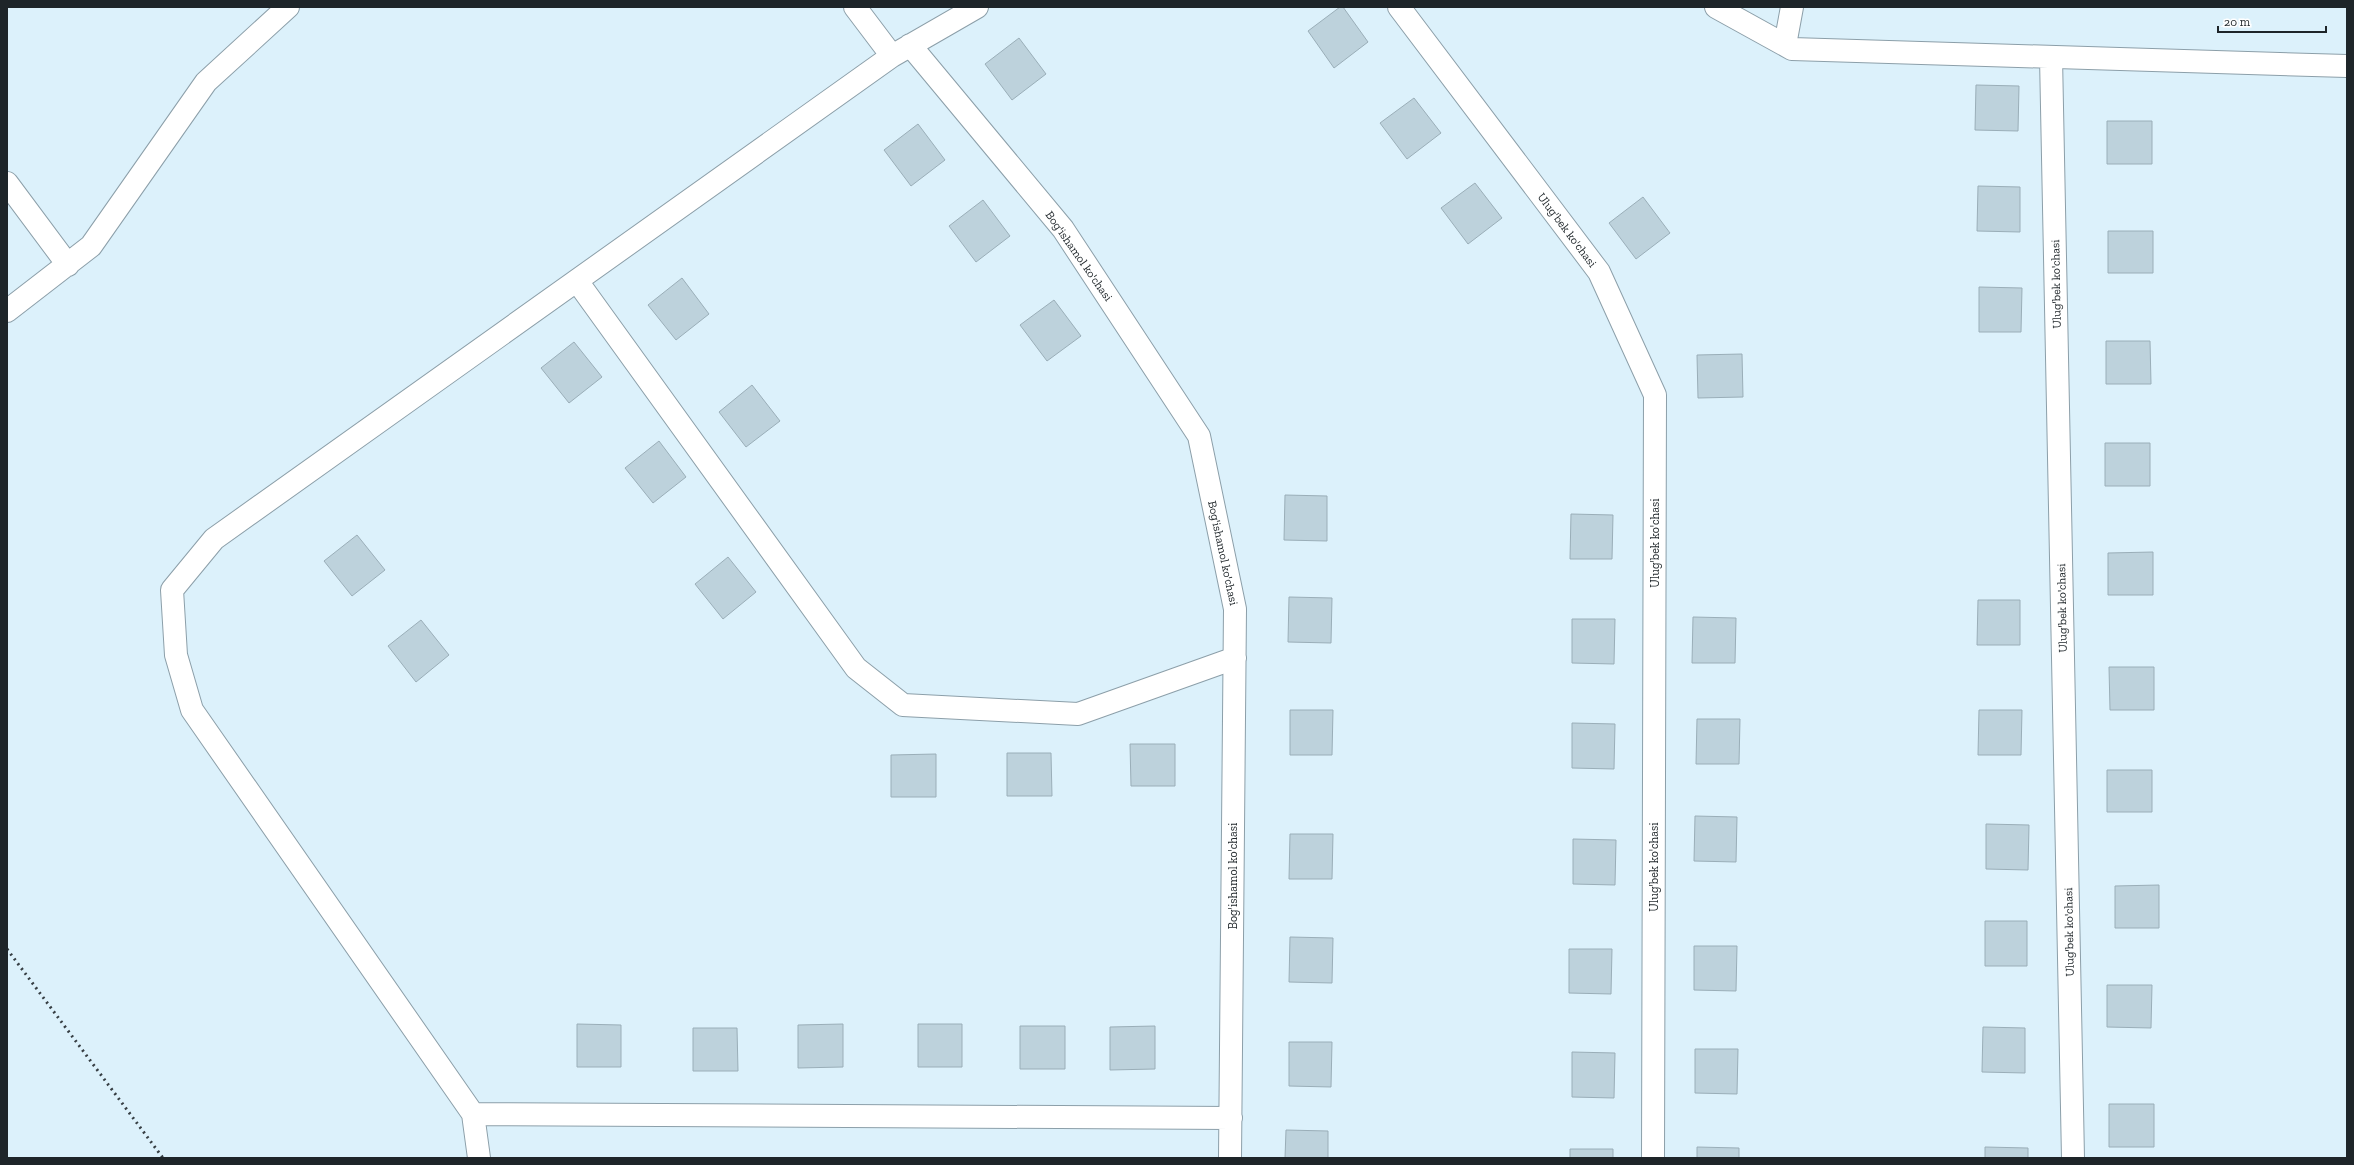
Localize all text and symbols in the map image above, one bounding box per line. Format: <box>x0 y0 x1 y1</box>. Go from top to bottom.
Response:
scale bar <box>2218 8 2326 34</box>
text: 20 m <box>2224 15 2251 29</box>
street label: Ulug'bek ko'chasi <box>1535 190 1600 270</box>
street label: Bog'ishamol ko'chasi <box>1043 208 1116 304</box>
street label: Ulug'bek ko'chasi <box>2048 239 2064 329</box>
street label: Ulug'bek ko'chasi <box>1648 498 1662 588</box>
street label: Bog'ishamol ko'chasi <box>1205 499 1241 607</box>
street label: Ulug'bek ko'chasi <box>2054 563 2070 653</box>
street label: Bog'ishamol ko'chasi <box>1226 822 1240 929</box>
street label: Ulug'bek ko'chasi <box>1647 822 1661 912</box>
street label: Ulug'bek ko'chasi <box>2061 887 2077 977</box>

